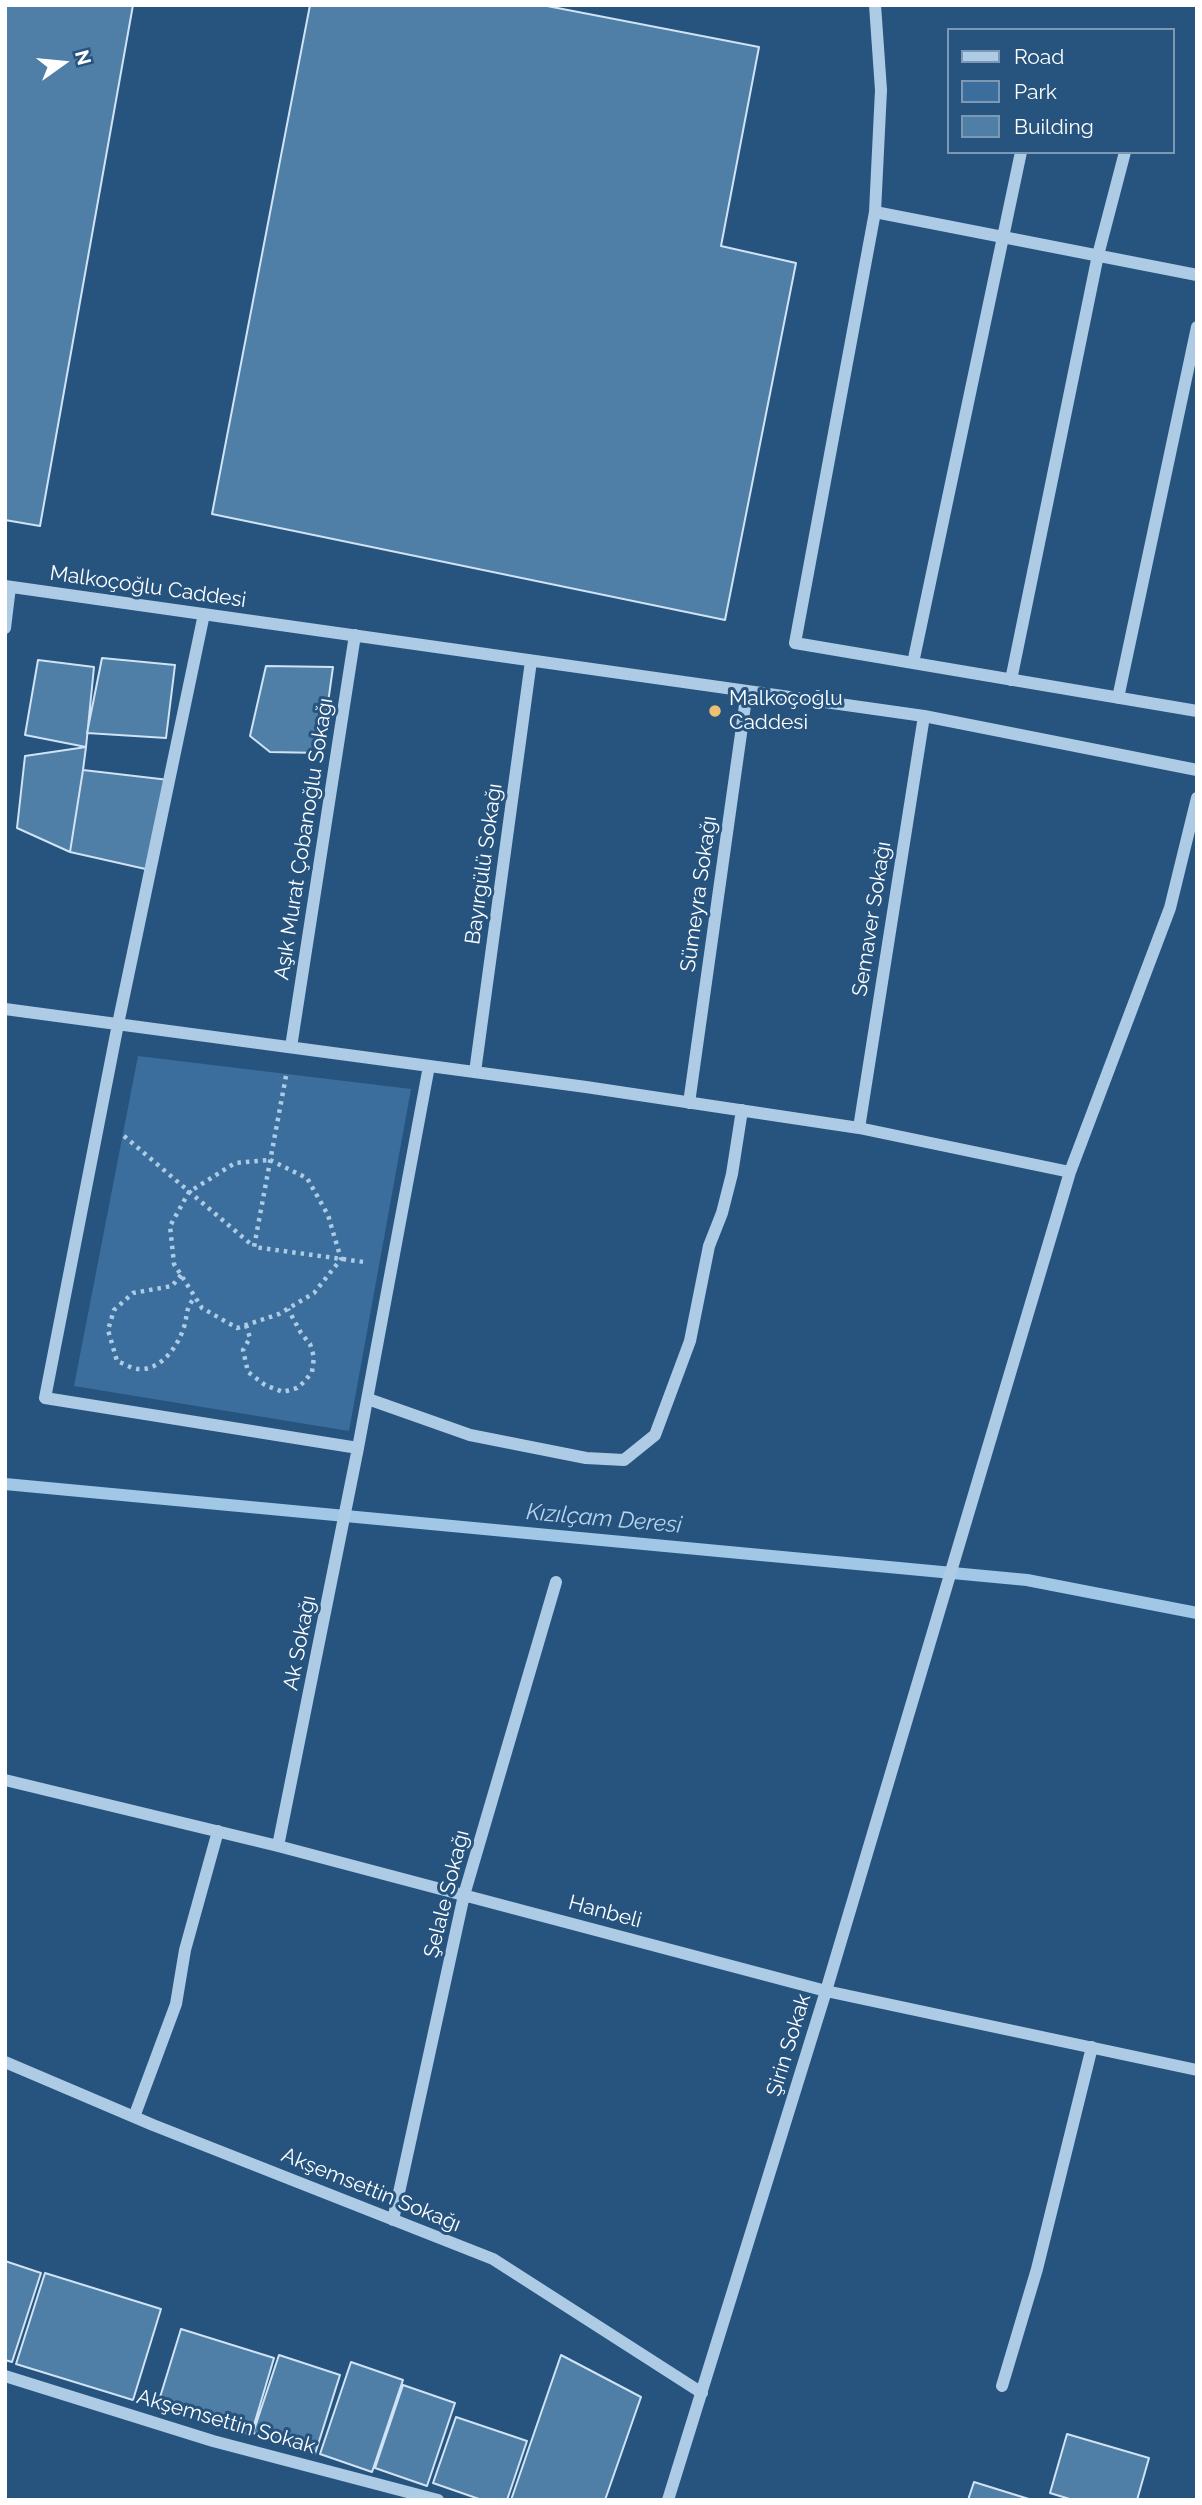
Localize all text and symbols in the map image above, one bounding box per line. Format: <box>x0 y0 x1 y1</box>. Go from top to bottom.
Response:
north arrow <box>28 28 98 98</box>
legend <box>946 28 1174 154</box>
text: Road <box>1014 44 1064 69</box>
text: N <box>71 48 96 67</box>
text: Park <box>1014 79 1057 104</box>
text: Building <box>1014 114 1094 139</box>
street label: Malkoçoğlu Caddesi <box>48 561 248 613</box>
place label: Malkoçoğlu Caddesi <box>729 686 843 736</box>
street label: Aşık Murat Çobanoğlu Sokağı <box>269 696 339 982</box>
marker: Malkoçoğlu Caddesi <box>707 703 723 719</box>
street label: Bayırgülü Sokağı <box>460 782 508 946</box>
street label: Sümeyra Sokağı <box>676 814 722 974</box>
street label: Semaver Sokağı <box>847 840 897 998</box>
water label: Kızılçam Deresi <box>525 1498 683 1540</box>
street label: Ak Sokağı <box>278 1593 322 1693</box>
street label: Şelale Sokağı <box>419 1827 475 1961</box>
street label: Hanbeli <box>566 1890 644 1934</box>
street label: Şirin Sokak <box>761 1991 817 2099</box>
street label: Akşemsettin Sokağı <box>278 2143 464 2237</box>
street label: Akşemsettin Sokak <box>134 2384 318 2460</box>

